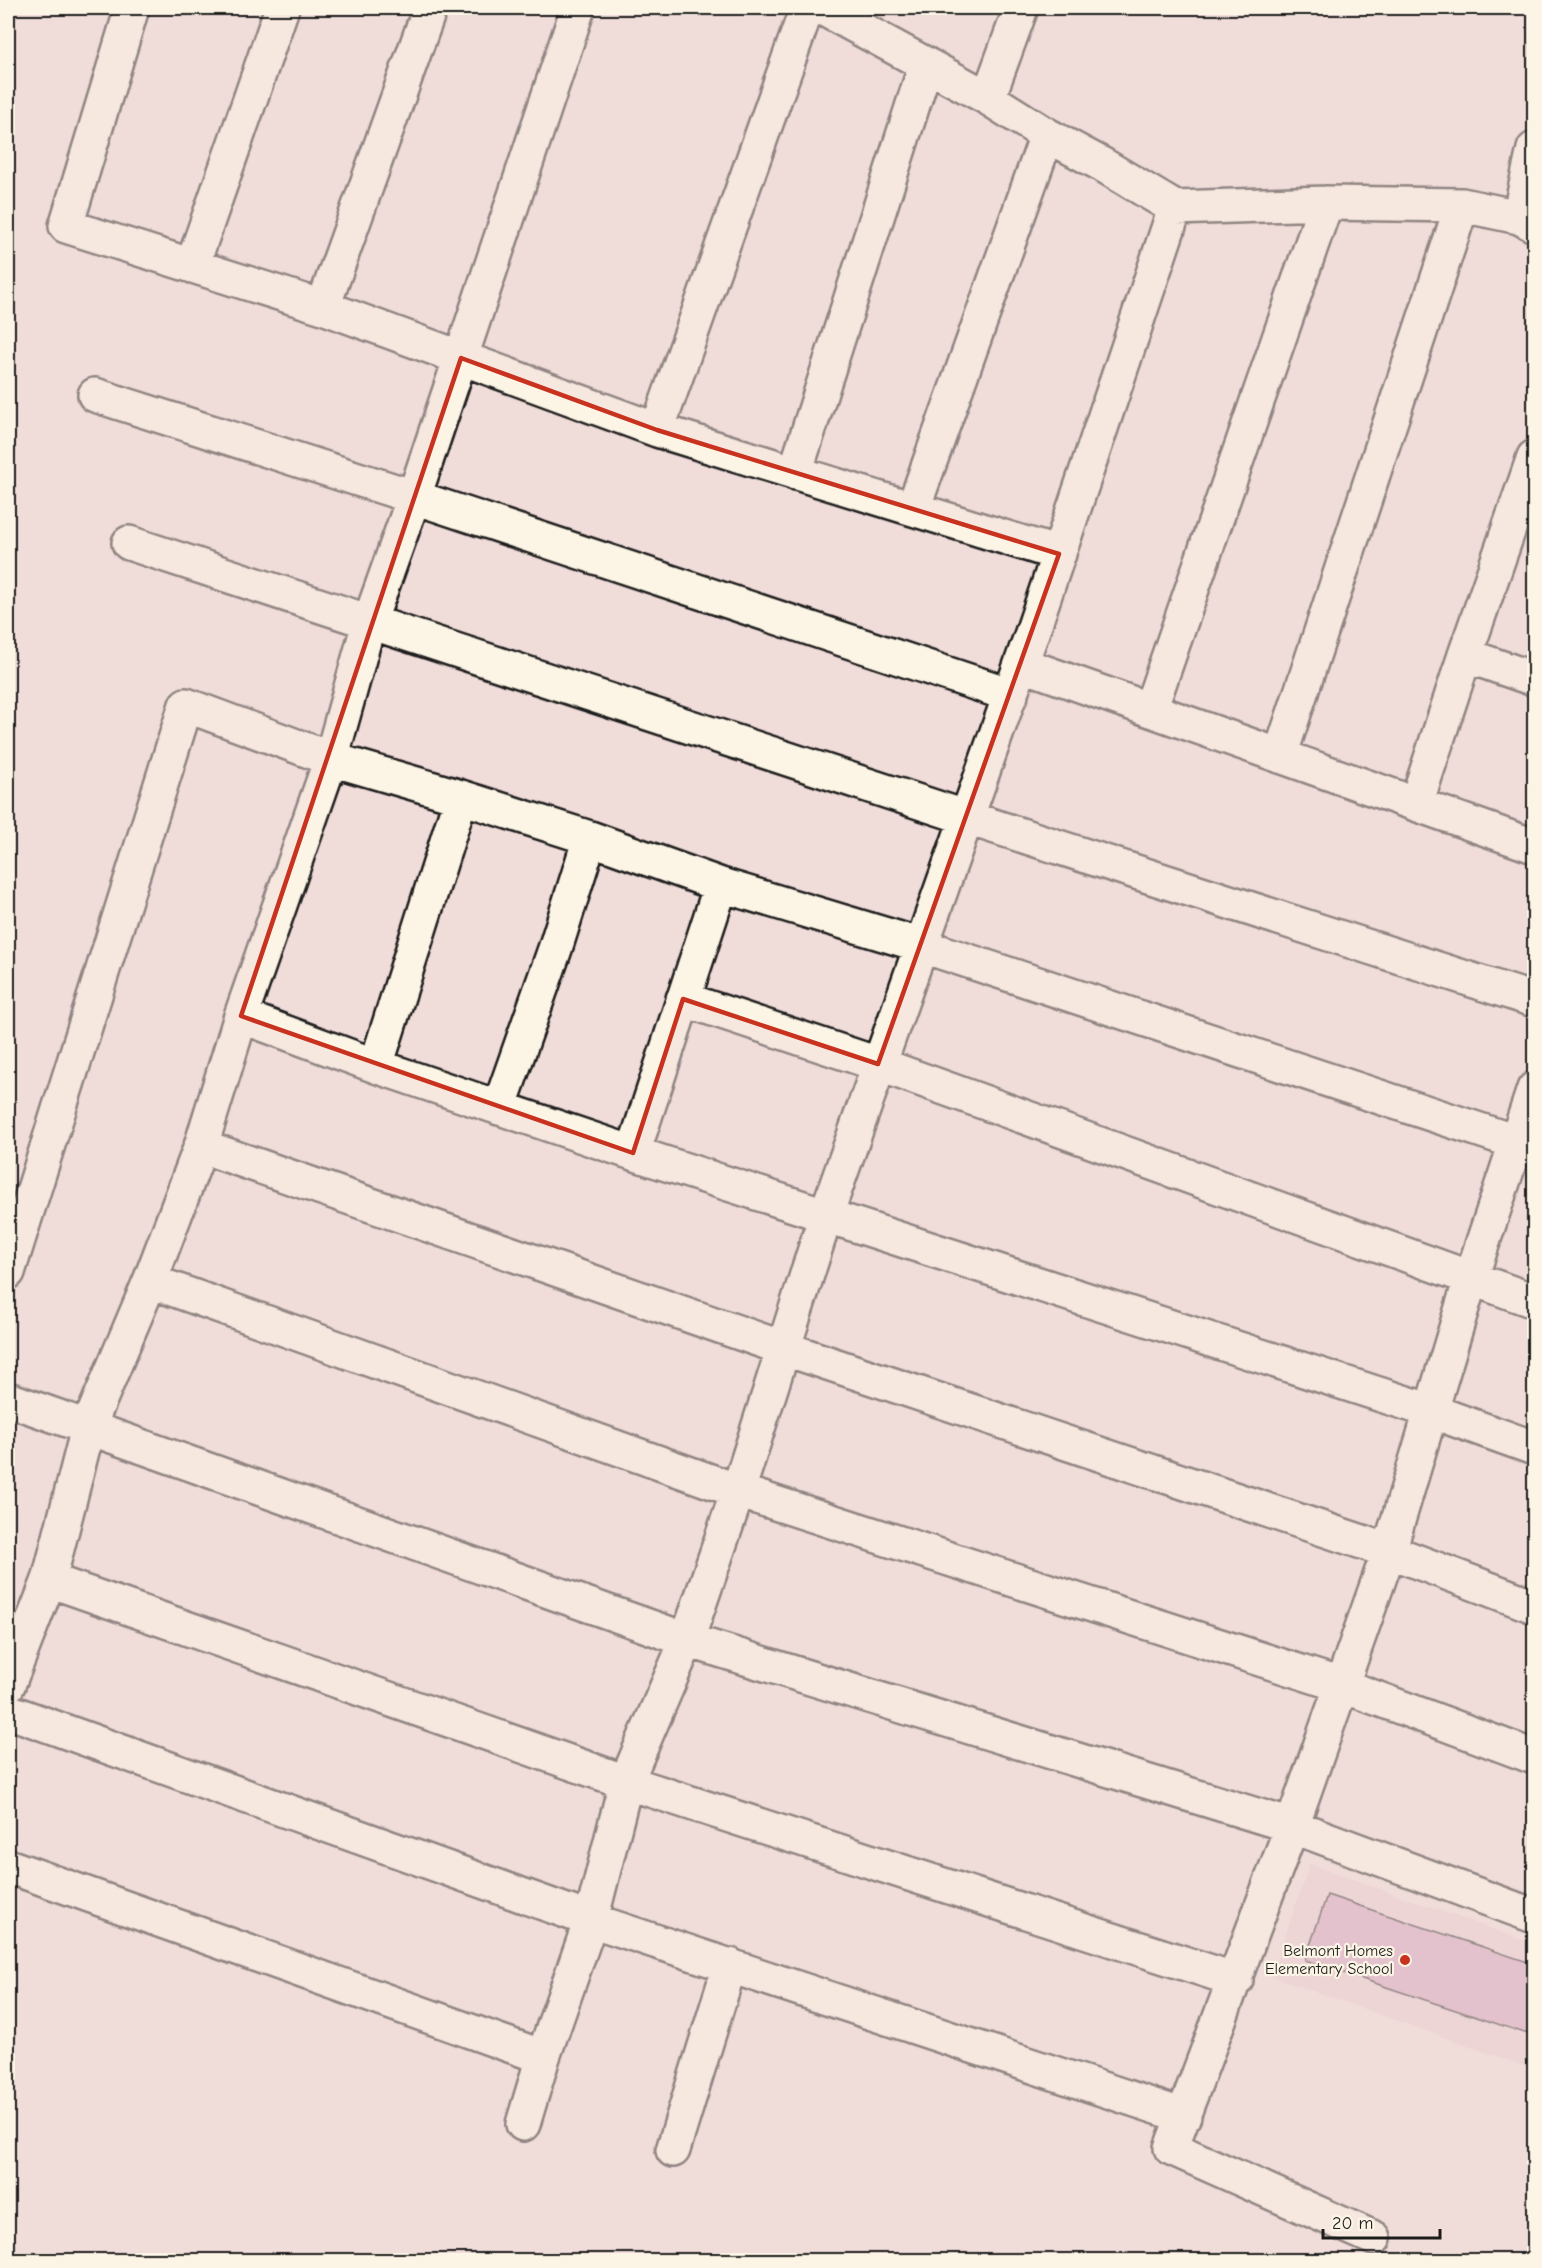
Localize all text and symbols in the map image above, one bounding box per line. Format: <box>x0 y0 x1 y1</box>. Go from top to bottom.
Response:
place label: Belmont Homes Elementary School <box>1265 1942 1393 1978</box>
marker: Belmont Homes Elementary School <box>1398 1953 1412 1967</box>
scale bar <box>1323 2202 1440 2240</box>
text: 20 m <box>1332 2213 1373 2234</box>

